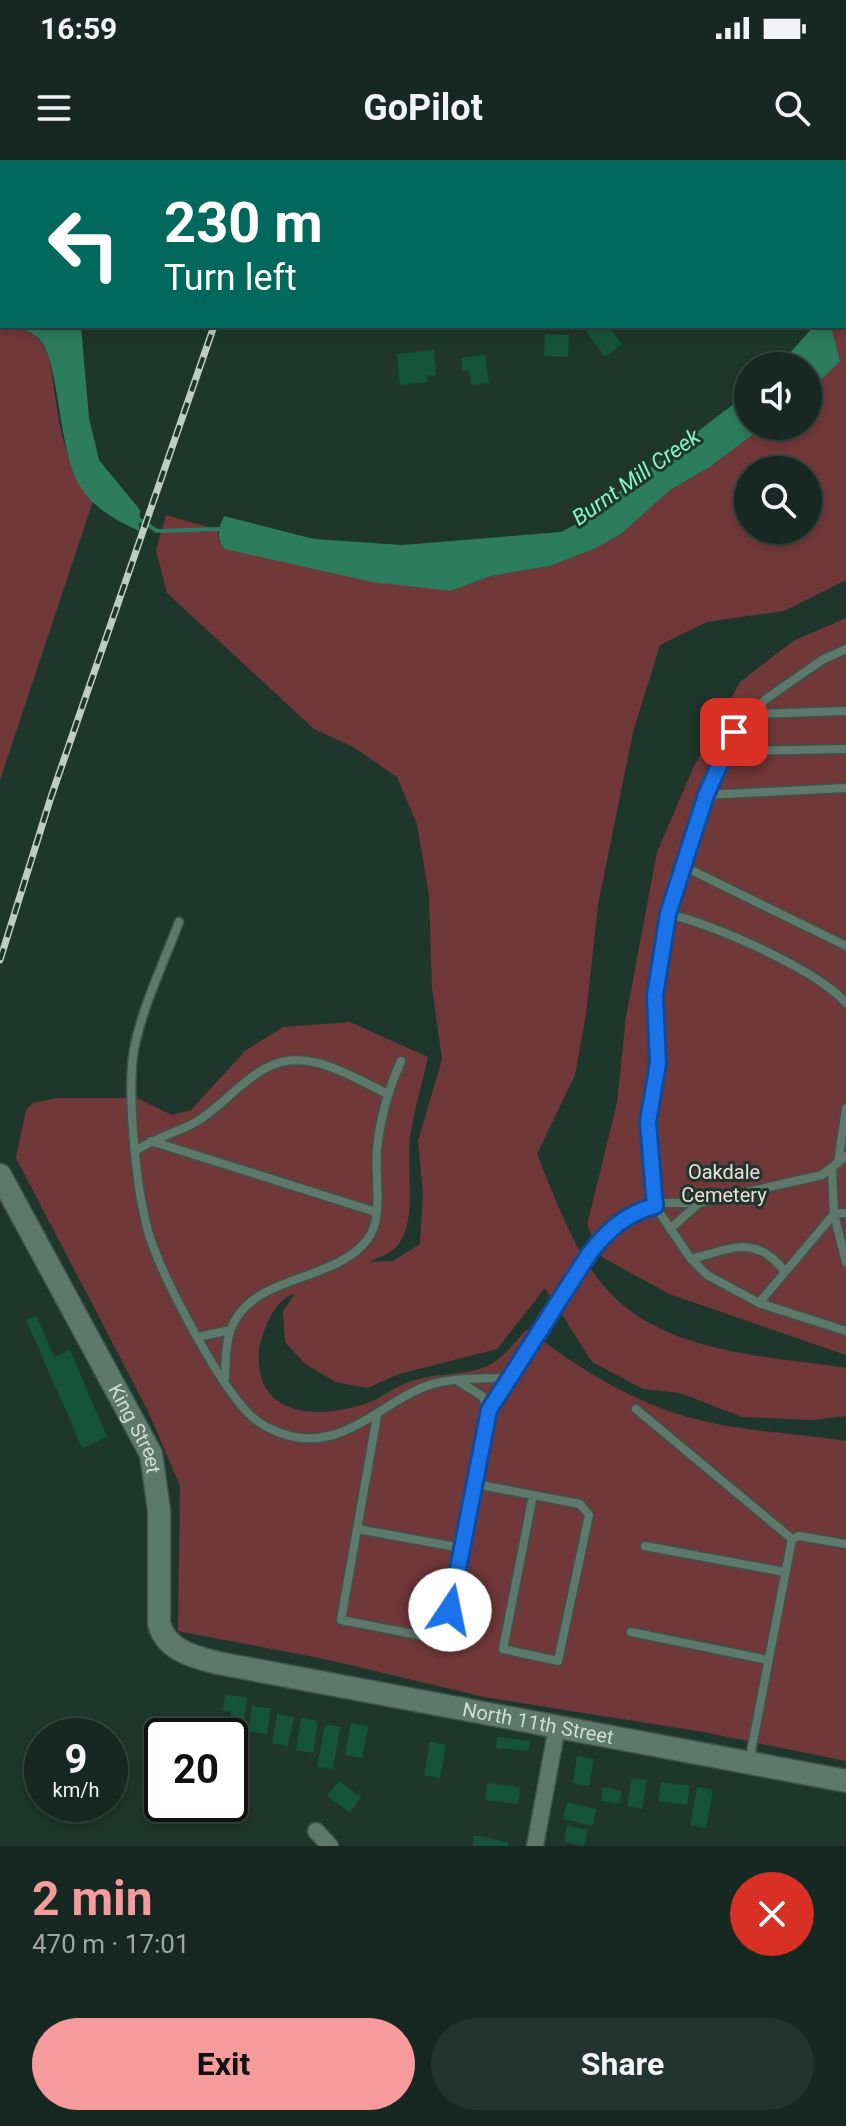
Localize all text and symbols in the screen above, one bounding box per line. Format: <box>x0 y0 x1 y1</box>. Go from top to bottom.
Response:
text: 16:59 <box>40 11 117 46</box>
icon: menu <box>32 86 76 130</box>
icon: search <box>770 86 814 130</box>
text: GoPilot <box>363 87 483 129</box>
text: 230 m <box>164 190 323 256</box>
icon: left <box>32 192 136 296</box>
text: Turn left <box>164 257 297 299</box>
map controls <box>734 352 822 544</box>
button: sound <box>734 352 822 440</box>
water label: Burnt Mill Creek <box>567 423 706 530</box>
button: search <box>734 456 822 544</box>
pin <box>700 698 768 766</box>
icon: arrive <box>712 710 756 754</box>
park label: Oakdale Cemetery <box>681 1160 767 1207</box>
street label: King Street <box>103 1380 166 1475</box>
position arrow <box>408 1568 492 1652</box>
street label: North 11th Street <box>461 1697 616 1749</box>
speed limit sign: 20 <box>144 1718 248 1822</box>
text: 9 <box>65 1736 87 1783</box>
text: km/h <box>53 1778 99 1802</box>
text: 2 min <box>32 1870 153 1927</box>
button: close <box>730 1872 814 1956</box>
text: 470 m · 17:01 <box>32 1929 190 1959</box>
button: Exit <box>32 2018 415 2110</box>
button: Share <box>431 2018 814 2110</box>

